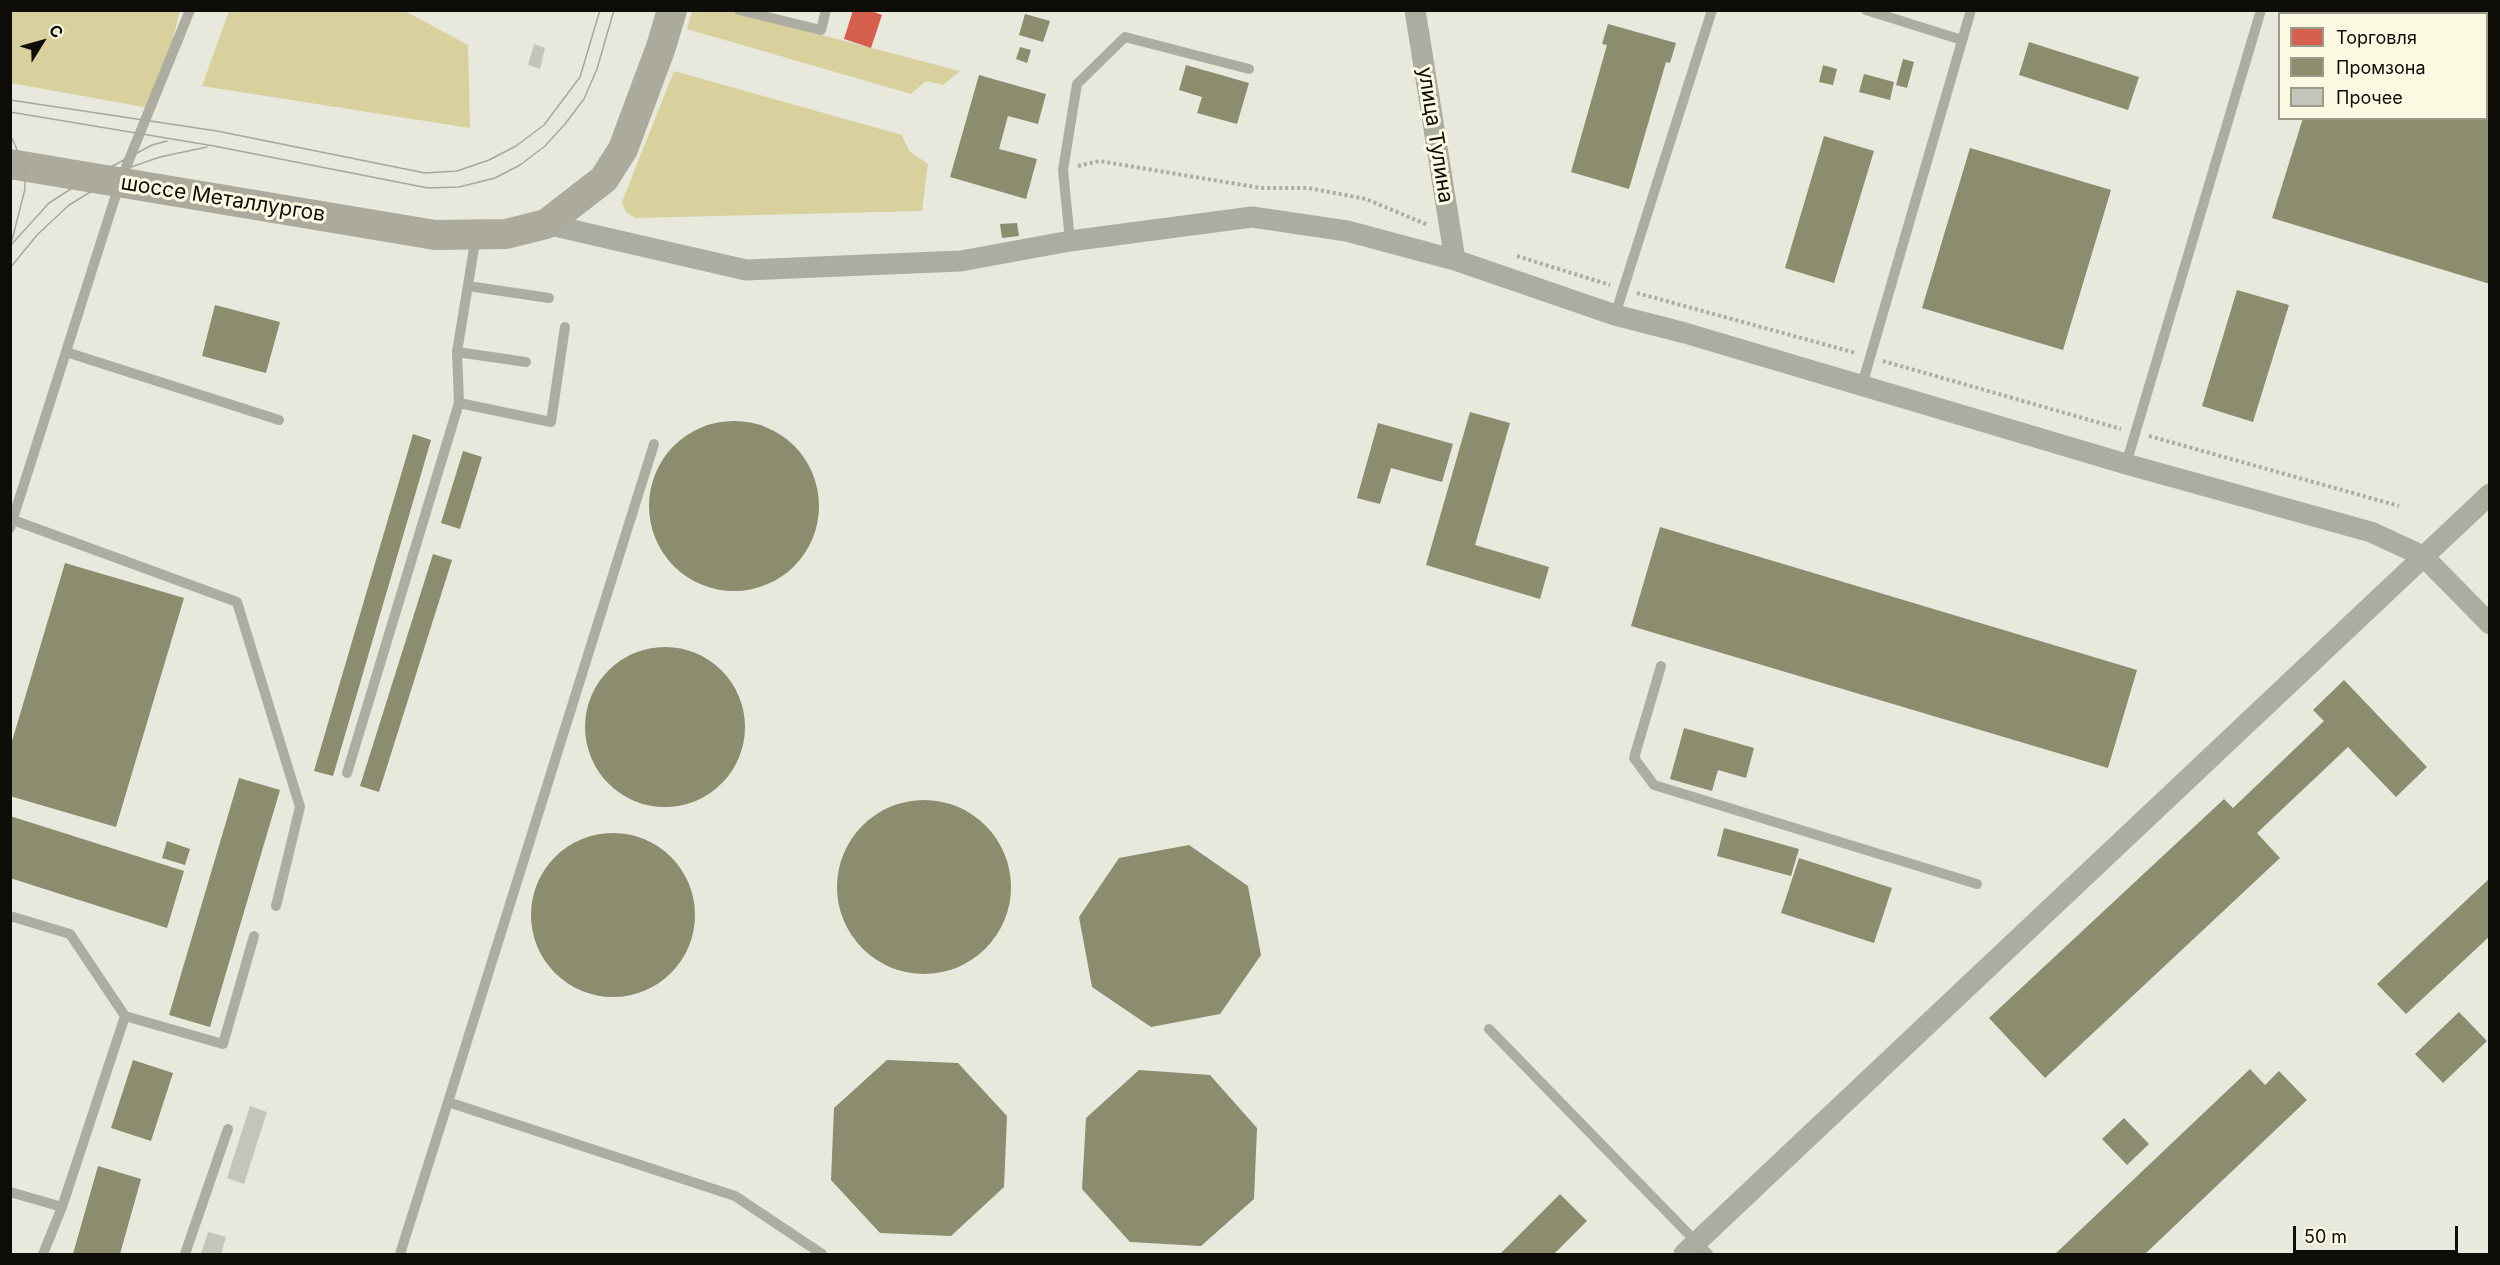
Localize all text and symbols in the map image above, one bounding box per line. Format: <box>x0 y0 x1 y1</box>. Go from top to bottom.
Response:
north arrow <box>12 12 72 72</box>
legend <box>2278 12 2488 120</box>
text: С <box>45 20 68 42</box>
text: Торговля <box>2336 27 2417 48</box>
text: Промзона <box>2336 57 2426 78</box>
street label: улица Тулина <box>1412 65 1458 205</box>
text: Прочее <box>2336 87 2403 108</box>
street label: шоссе Металлургов <box>119 170 327 228</box>
scale bar <box>2296 1214 2461 1252</box>
text: 50 m <box>2304 1226 2347 1247</box>

